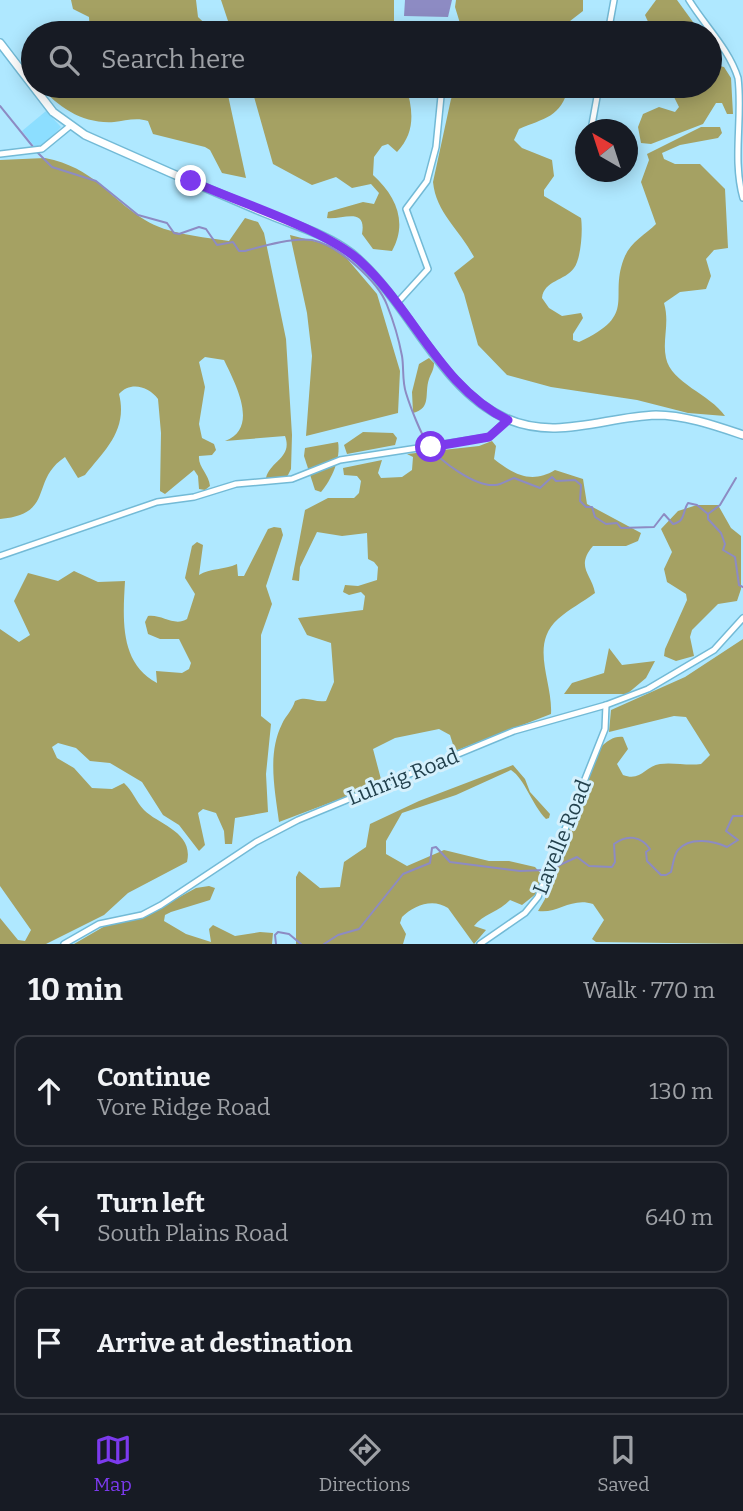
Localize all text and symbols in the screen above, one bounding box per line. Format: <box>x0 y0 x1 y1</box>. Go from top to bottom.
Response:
search box <box>21 21 722 98</box>
icon: search <box>45 41 83 79</box>
text: Search here <box>101 44 245 75</box>
north arrow <box>575 119 638 182</box>
route end <box>175 165 206 196</box>
route start <box>415 431 446 462</box>
street label: Luhrig Road <box>343 743 463 811</box>
street label: Lavelle Road <box>527 776 597 898</box>
text: 10 min <box>28 972 123 1008</box>
text: Walk · 770 m <box>583 976 715 1004</box>
text: Continue <box>97 1062 211 1093</box>
icon: ahead <box>30 1072 68 1110</box>
text: 130 m <box>649 1077 713 1105</box>
text: Vore Ridge Road <box>97 1093 270 1121</box>
text: Turn left <box>97 1188 205 1219</box>
icon: left <box>30 1198 68 1236</box>
text: 640 m <box>645 1203 713 1231</box>
text: South Plains Road <box>97 1219 288 1247</box>
icon: arrive <box>30 1324 68 1362</box>
text: Arrive at destination <box>97 1328 352 1359</box>
tab: Map <box>94 1431 132 1496</box>
tab: Directions <box>319 1431 410 1496</box>
tab: Saved <box>597 1431 649 1496</box>

